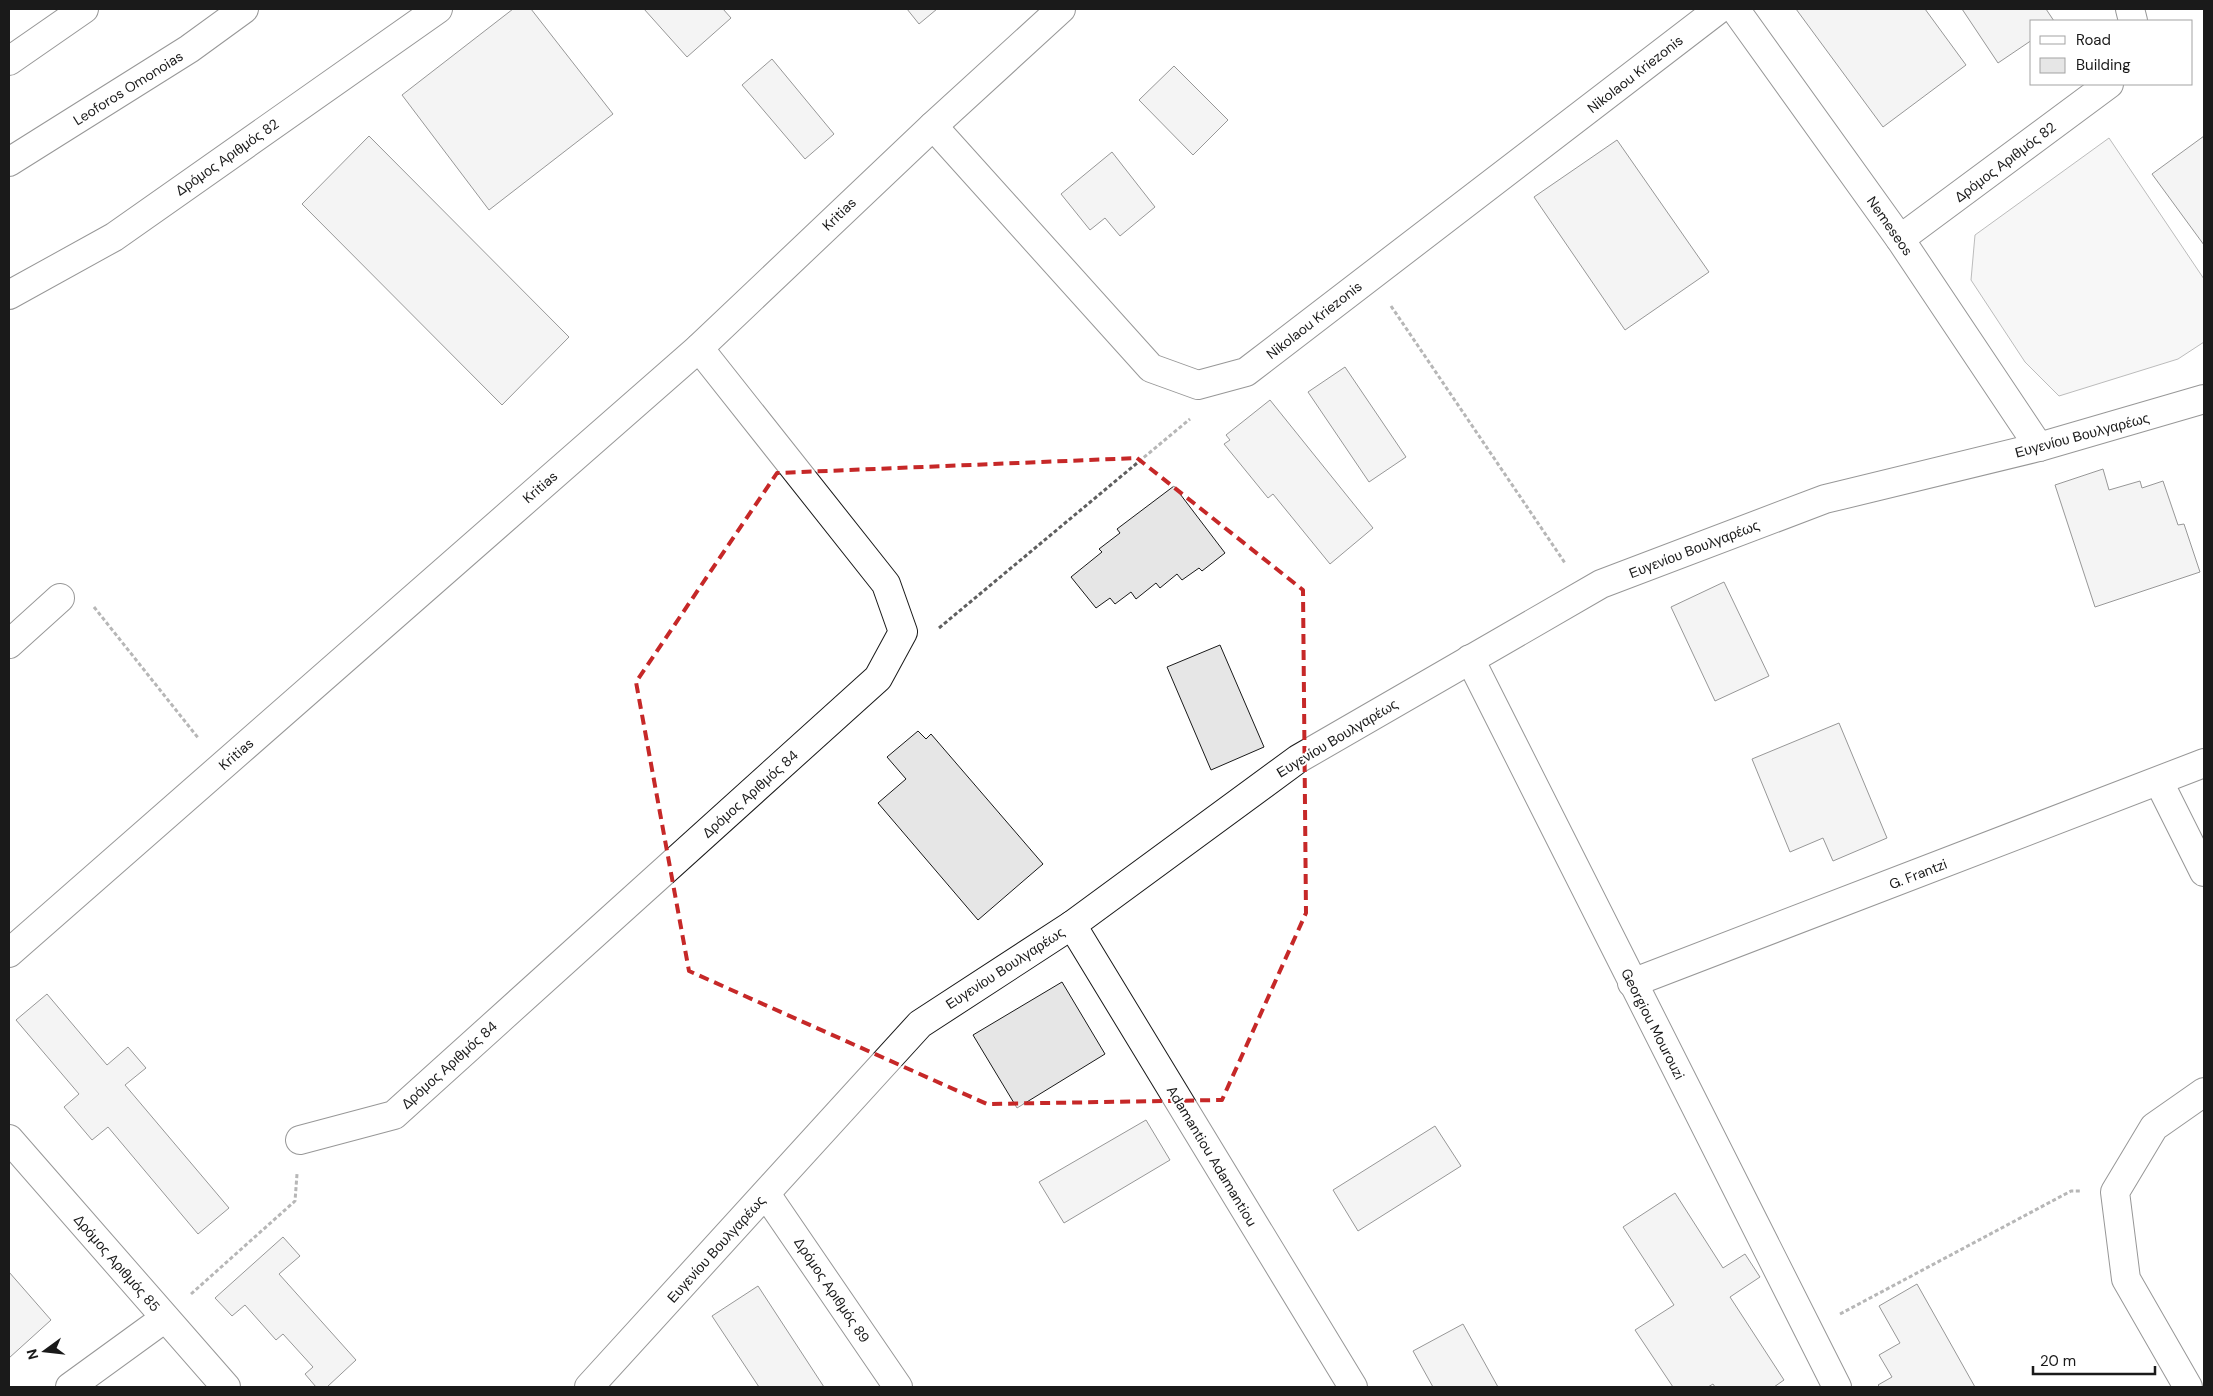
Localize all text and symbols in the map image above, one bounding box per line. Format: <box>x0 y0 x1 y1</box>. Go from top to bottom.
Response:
legend <box>2030 20 2193 85</box>
text: Road <box>2076 30 2111 50</box>
street label: Nikolaou Kriezonis <box>1584 31 1686 117</box>
street label: Leoforos Omonoias <box>70 47 186 129</box>
text: Building <box>2076 55 2131 75</box>
street label: Δρόμος Αριθμός 82 <box>172 115 282 199</box>
street label: Δρόμος Αριθμός 82 <box>1951 118 2059 206</box>
street label: Nemeseos <box>1863 193 1917 259</box>
street label: Kritias <box>818 194 860 234</box>
street label: Nikolaou Kriezonis <box>1263 277 1365 363</box>
street label: Ευγενίου Βουλγαρέως <box>2013 408 2151 462</box>
street label: Kritias <box>519 467 561 507</box>
street label: Ευγενίου Βουλγαρέως <box>1626 516 1762 582</box>
street label: Ευγενίου Βουλγαρέως <box>1273 695 1401 781</box>
street label: Kritias <box>215 734 257 774</box>
street label: Δρόμος Αριθμός 84 <box>698 746 802 842</box>
street label: G. Frantzi <box>1886 855 1950 893</box>
street label: Ευγενίου Βουλγαρέως <box>942 923 1068 1013</box>
street label: Georgiou Mourouzi <box>1617 965 1689 1083</box>
street label: Δρόμος Αριθμός 84 <box>397 1017 501 1113</box>
street label: Adamantiou Adamantiou <box>1163 1082 1261 1230</box>
street label: Ευγενίου Βουλγαρέως <box>663 1191 769 1306</box>
street label: Δρόμος Αριθμός 85 <box>70 1211 164 1315</box>
street label: Δρόμος Αριθμός 89 <box>790 1234 874 1346</box>
north arrow <box>20 1326 70 1376</box>
scale bar <box>2033 1344 2156 1376</box>
text: N <box>22 1347 42 1362</box>
text: 20 m <box>2040 1351 2076 1371</box>

